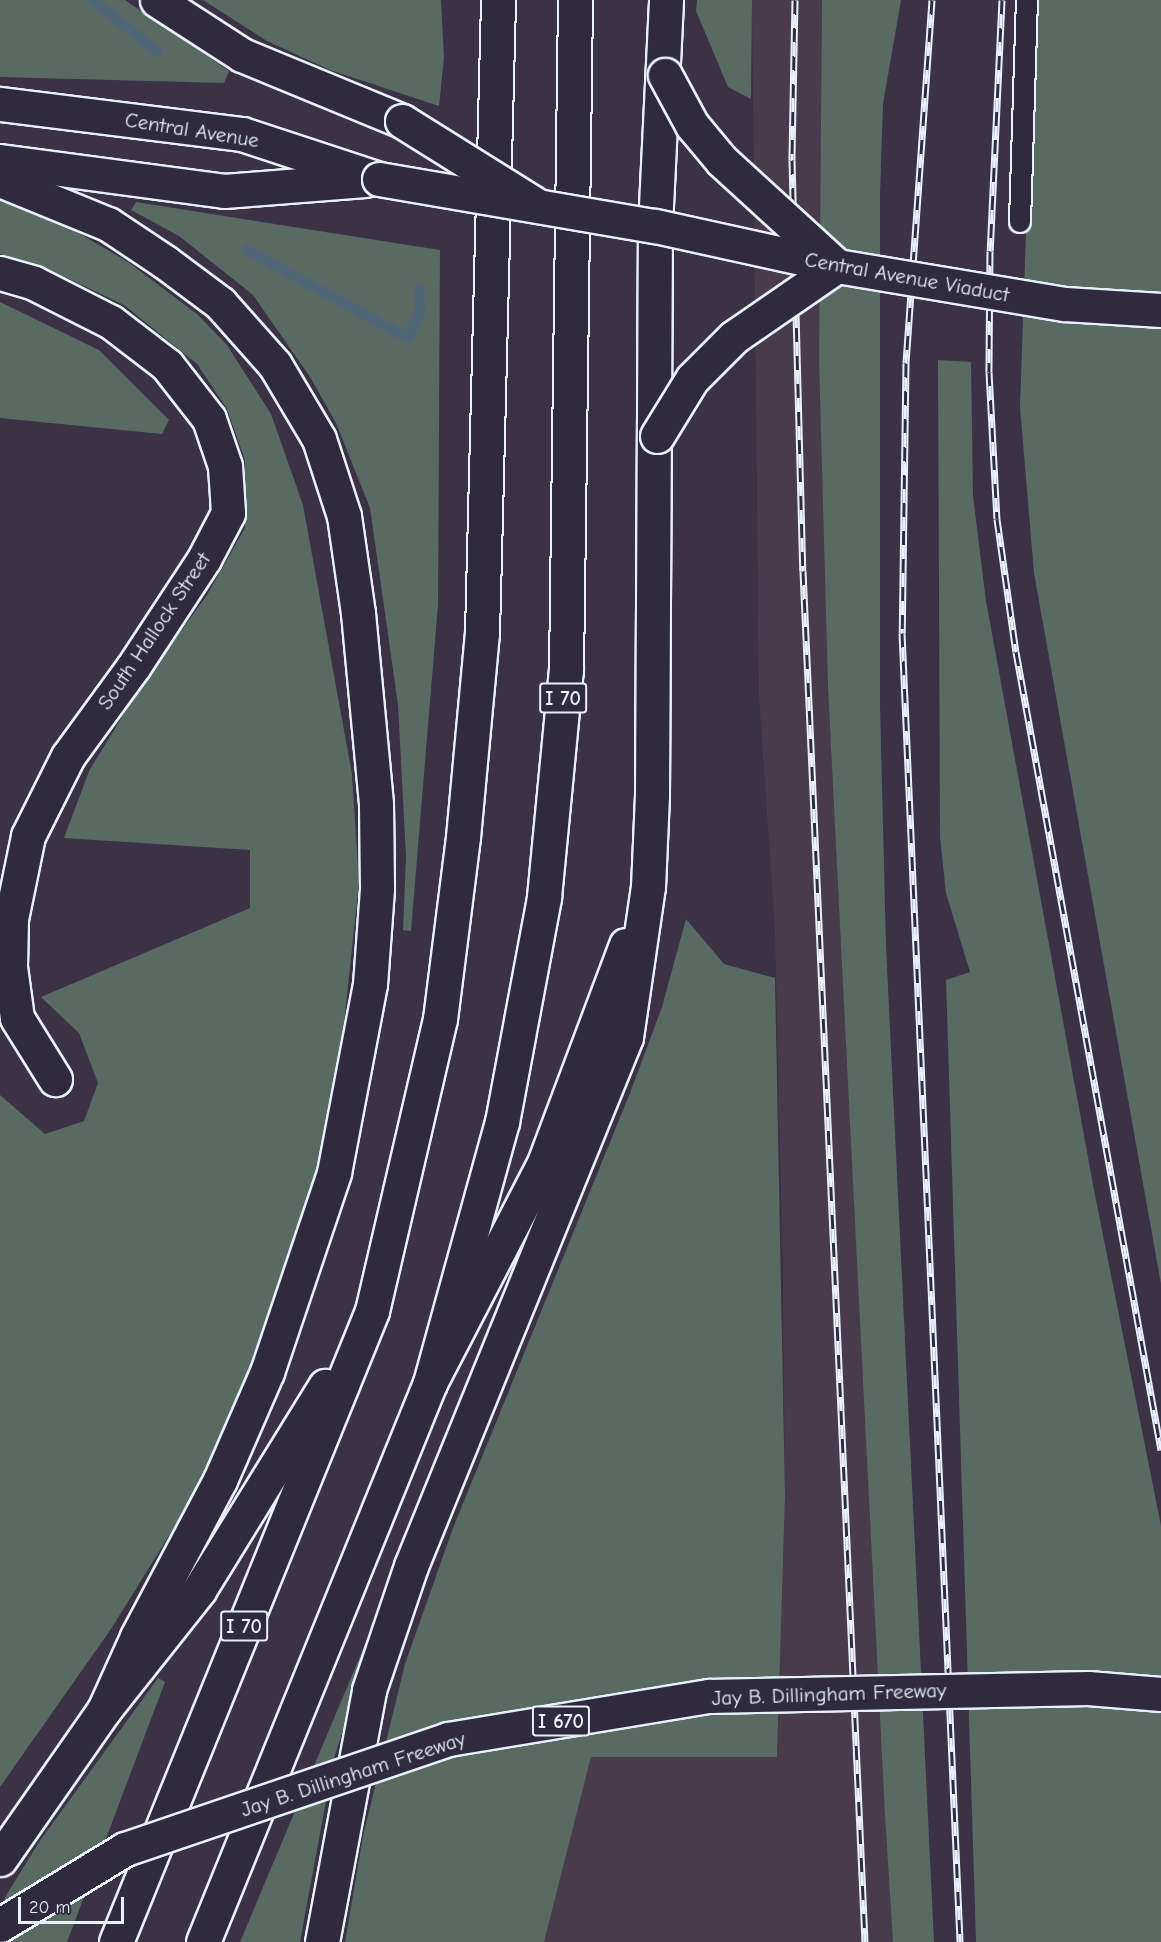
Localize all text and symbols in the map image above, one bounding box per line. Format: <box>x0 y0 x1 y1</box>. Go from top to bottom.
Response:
street label: Central Avenue <box>123 107 261 153</box>
street label: Central Avenue Viaduct <box>803 247 1011 307</box>
street label: South Hallock Street <box>92 548 216 714</box>
road number: I 70 <box>539 681 587 715</box>
road number: I 70 <box>220 1609 268 1643</box>
street label: Jay B. Dillingham Freeway <box>711 1677 947 1711</box>
road number: I 670 <box>531 1704 591 1738</box>
street label: Jay B. Dillingham Freeway <box>237 1726 469 1822</box>
scale bar <box>21 1885 128 1923</box>
text: 20 m <box>29 1897 70 1918</box>

